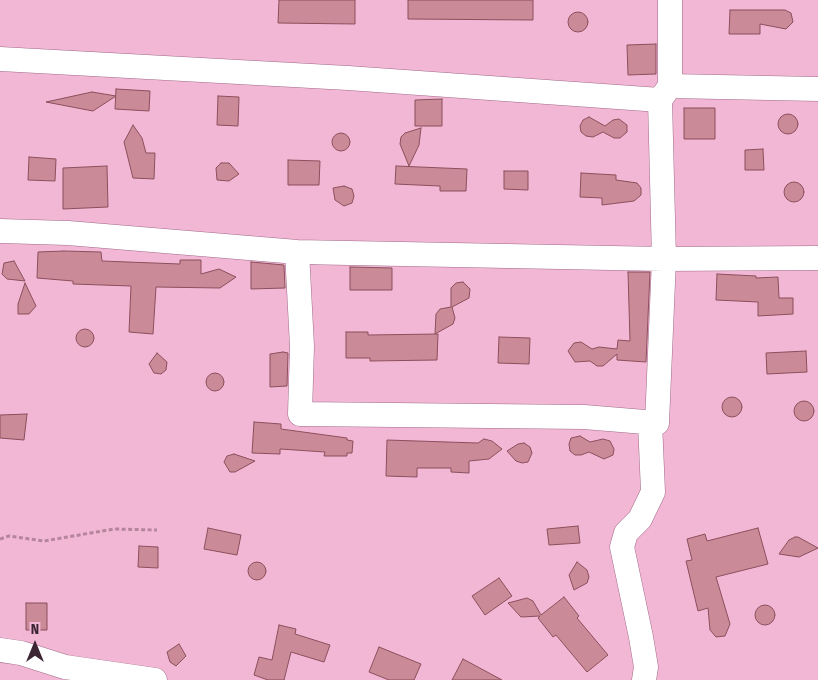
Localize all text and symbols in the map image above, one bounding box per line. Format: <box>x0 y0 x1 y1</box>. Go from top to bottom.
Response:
north arrow <box>10 620 60 670</box>
text: N <box>31 621 39 638</box>

